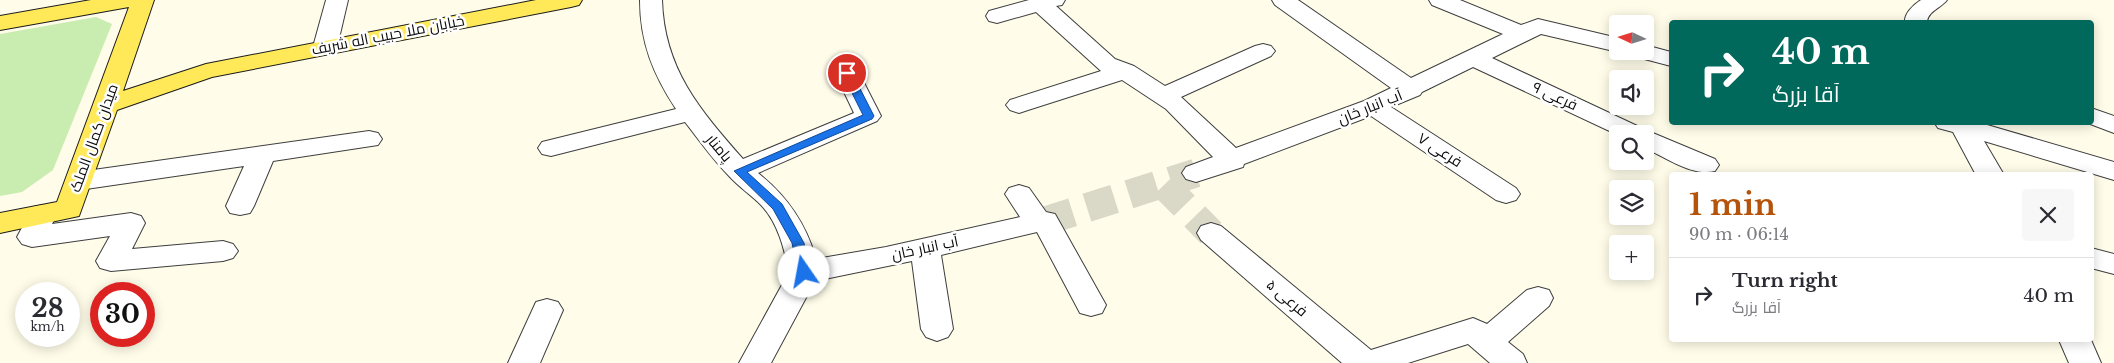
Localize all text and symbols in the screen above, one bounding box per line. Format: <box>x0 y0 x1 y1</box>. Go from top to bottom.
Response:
street label: خیابان ملا حبیب اله شریف <box>310 10 466 60</box>
north arrow <box>1609 15 1654 60</box>
map controls <box>1609 15 1654 280</box>
text: 40 m <box>1772 30 1870 73</box>
icon: right <box>1689 40 1754 105</box>
pin <box>826 52 868 94</box>
icon: arrive <box>833 59 861 87</box>
button: sound <box>1609 70 1654 115</box>
street label: فرعی ۹ <box>1529 77 1581 115</box>
street label: میدان کمال الملک <box>65 81 123 195</box>
text: آقا بزرگ <box>1772 81 1840 108</box>
street label: آب انبار خان <box>1335 85 1405 129</box>
button: search <box>1609 125 1654 170</box>
street label: فرعی ۷ <box>1414 128 1466 172</box>
street label: پامنار <box>701 129 737 166</box>
button: layers <box>1609 180 1654 225</box>
text: 1 min <box>1689 186 1776 223</box>
button: close <box>2022 189 2074 241</box>
text: 90 m · 06:14 <box>1689 224 1789 244</box>
street label: آب انبار خان <box>890 231 960 265</box>
button: + <box>1609 235 1654 280</box>
position arrow <box>777 245 829 297</box>
text: Turn right <box>1732 269 1838 292</box>
street label: فرعی ۵ <box>1262 275 1312 321</box>
icon: right <box>1689 281 1717 309</box>
speed limit sign: 30 <box>90 282 155 347</box>
text: 40 m <box>2023 284 2074 307</box>
text: 28 <box>31 293 64 324</box>
text: آقا بزرگ <box>1732 297 1781 317</box>
text: km/h <box>30 319 65 334</box>

